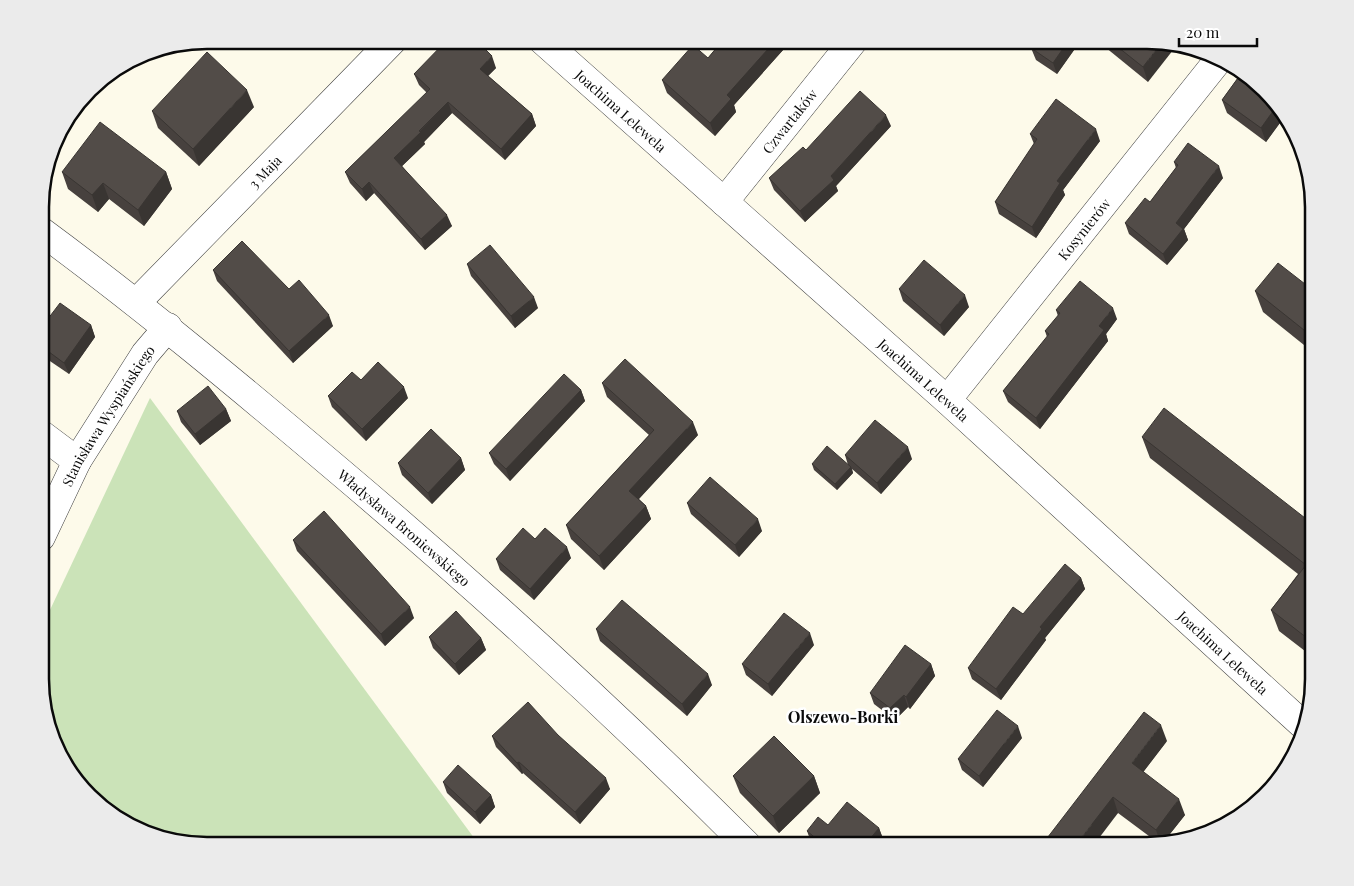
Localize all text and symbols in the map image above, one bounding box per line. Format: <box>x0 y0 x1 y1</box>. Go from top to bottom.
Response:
scale bar <box>1179 15 1256 47</box>
text: 20 m <box>1186 22 1220 42</box>
street label: Joachima Lelewela <box>571 64 671 156</box>
street label: Czwartaków <box>757 84 821 157</box>
street label: 3 Maja <box>244 151 285 192</box>
street label: Kosynierów <box>1053 194 1114 264</box>
street label: Joachima Lelewela <box>874 333 973 425</box>
street label: Stanisława Wyspiańskiego <box>57 340 159 489</box>
street label: Władysława Broniewskiego <box>333 464 475 590</box>
street label: Joachima Lelewela <box>1173 605 1273 698</box>
district label: Olszewo-Borki <box>788 706 898 727</box>

